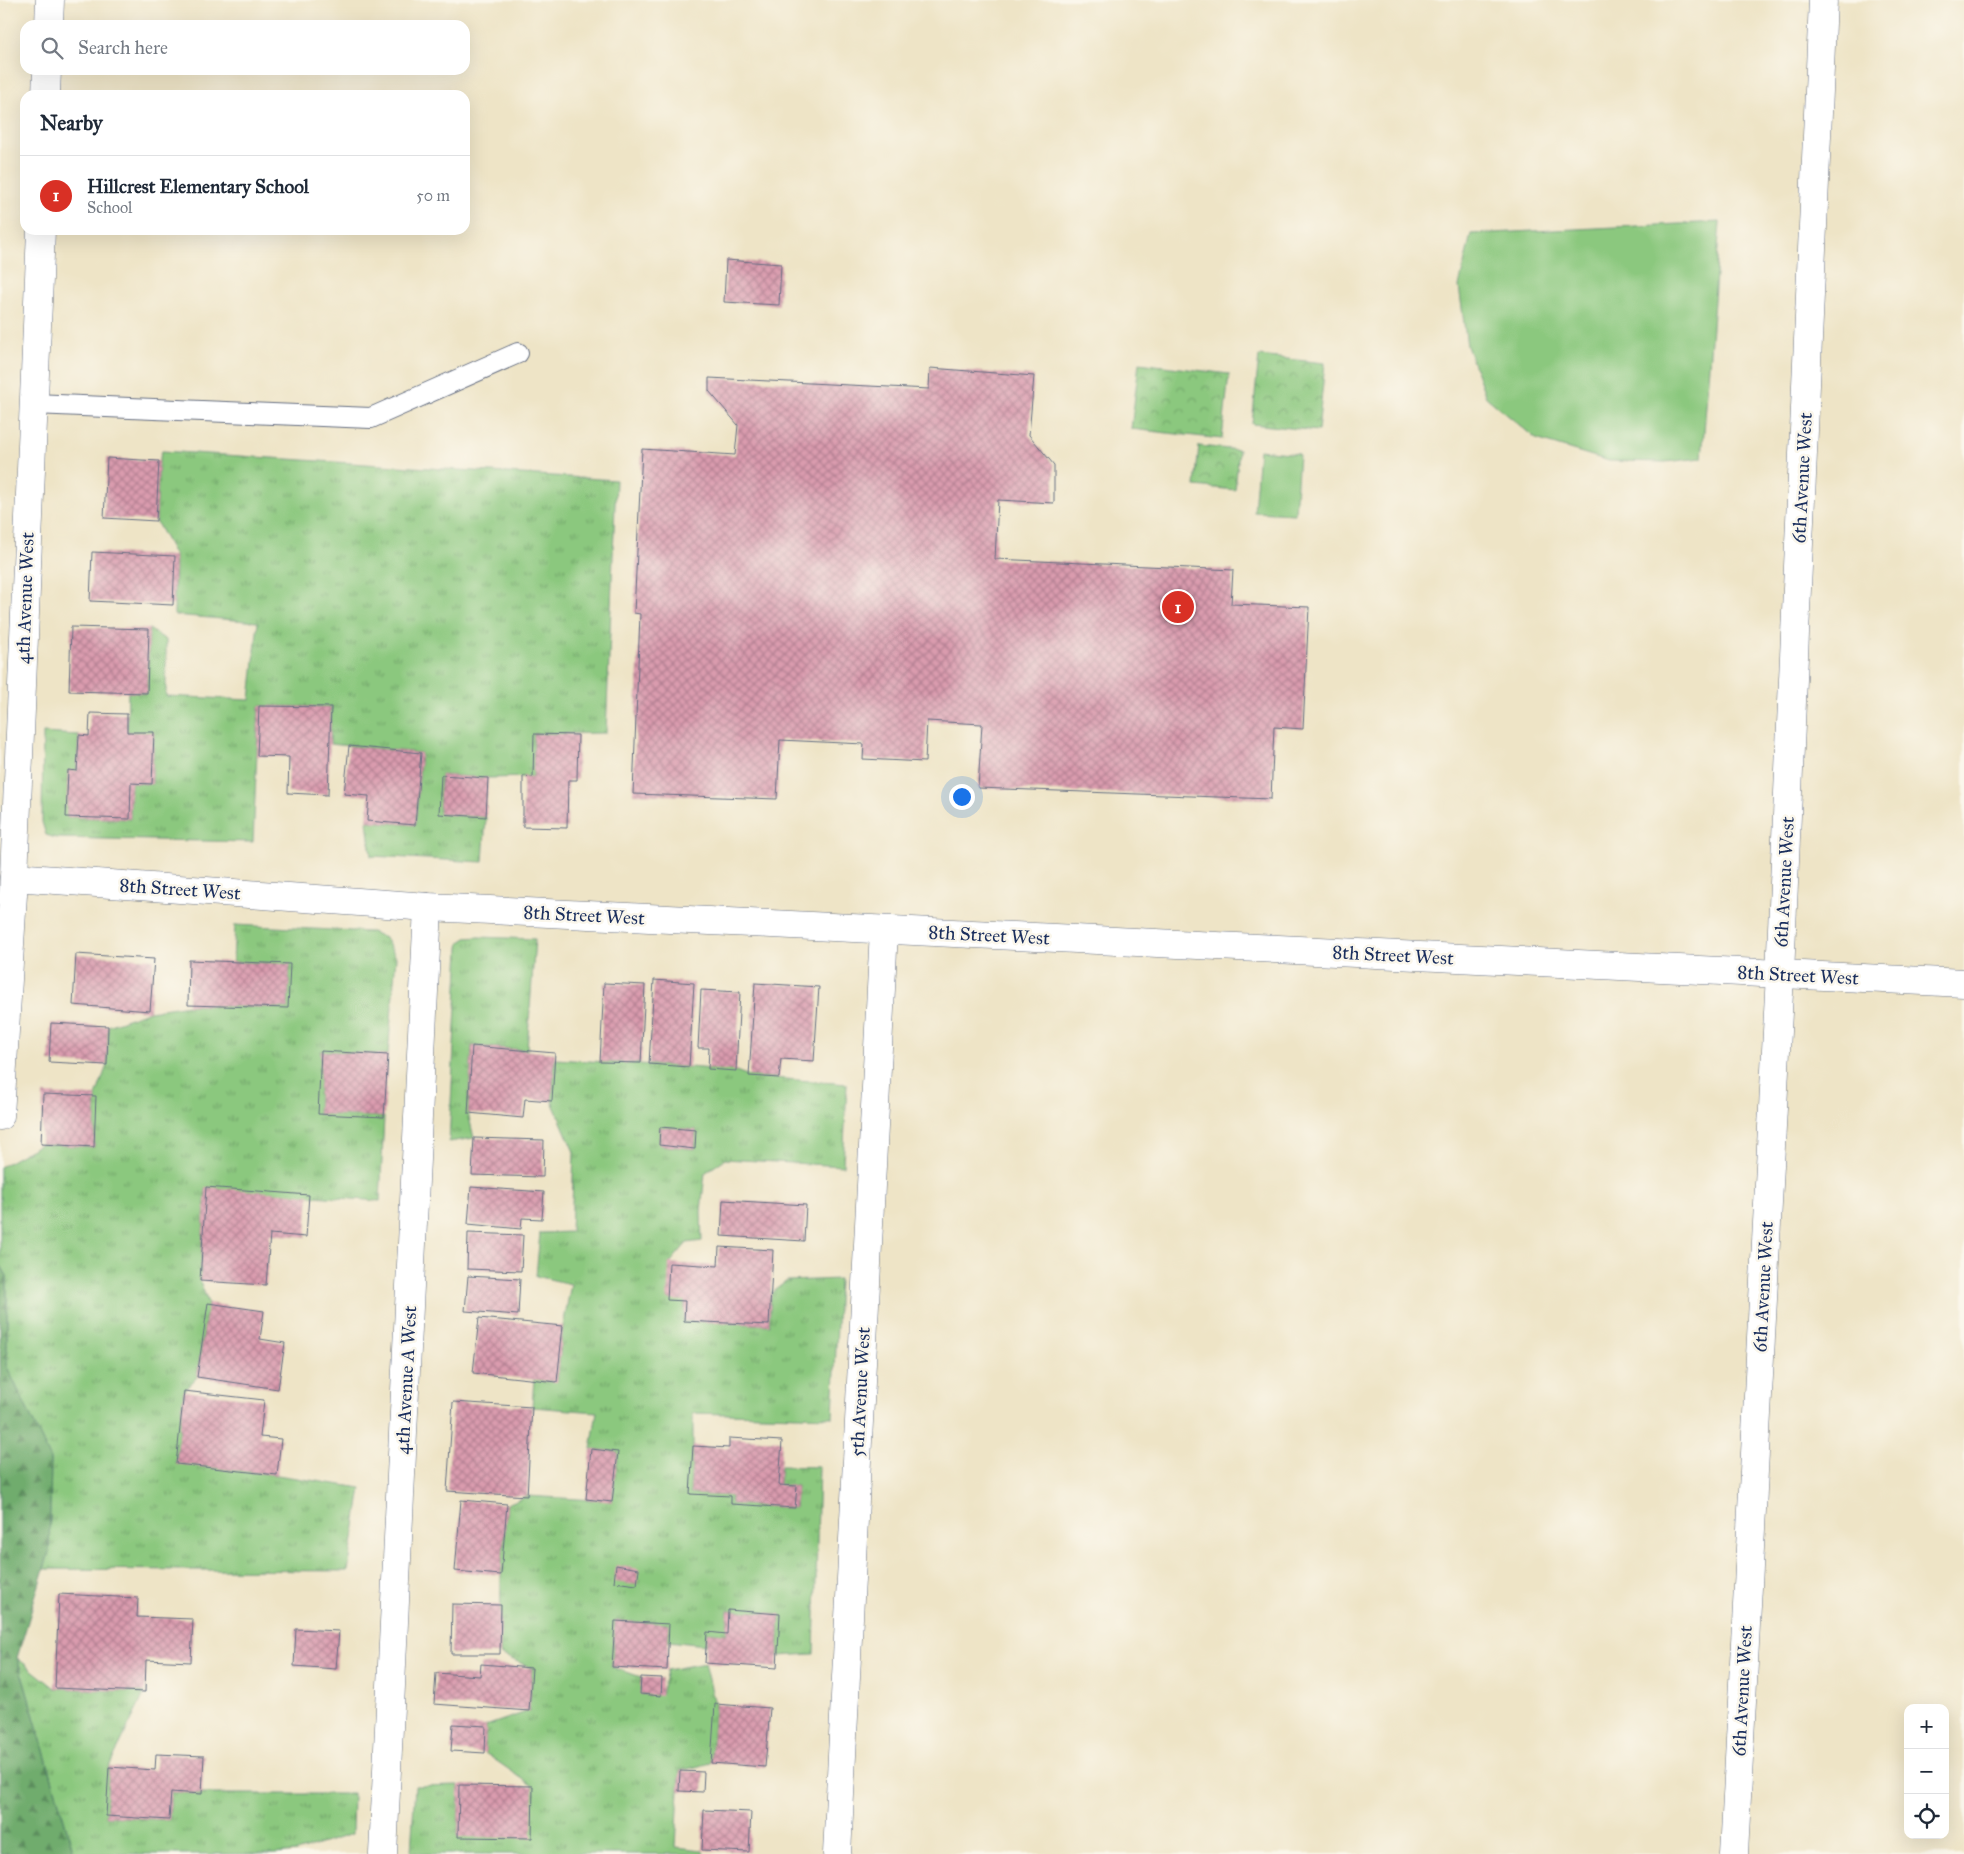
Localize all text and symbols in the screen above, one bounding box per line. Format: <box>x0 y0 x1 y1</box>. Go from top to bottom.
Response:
search box <box>20 20 470 75</box>
icon: search <box>38 34 66 62</box>
text: Search here <box>78 36 168 59</box>
text: Nearby <box>40 110 103 136</box>
text: Hillcrest Elementary School <box>87 175 309 198</box>
text: 1 <box>53 186 59 205</box>
text: 50 m <box>416 186 450 205</box>
text: School <box>87 198 132 217</box>
street label: 6th Avenue West <box>1787 412 1817 544</box>
street label: 4th Avenue West <box>11 531 39 664</box>
pin: 1 <box>1162 588 1194 626</box>
your location <box>949 784 975 810</box>
street label: 6th Avenue West <box>1769 816 1799 948</box>
street label: 8th Street West <box>119 873 242 905</box>
street label: 8th Street West <box>523 900 646 930</box>
street label: 8th Street West <box>928 920 1051 950</box>
street label: 8th Street West <box>1332 940 1455 970</box>
street label: 8th Street West <box>1737 960 1860 990</box>
street label: 6th Avenue West <box>1748 1221 1778 1353</box>
street label: 4th Avenue A West <box>391 1305 421 1455</box>
street label: 5th Avenue West <box>845 1326 875 1458</box>
street label: 6th Avenue West <box>1727 1625 1757 1757</box>
map controls <box>1904 1704 1949 1839</box>
button: + <box>1904 1704 1949 1749</box>
button: − <box>1904 1749 1949 1794</box>
button: locate <box>1904 1794 1949 1839</box>

